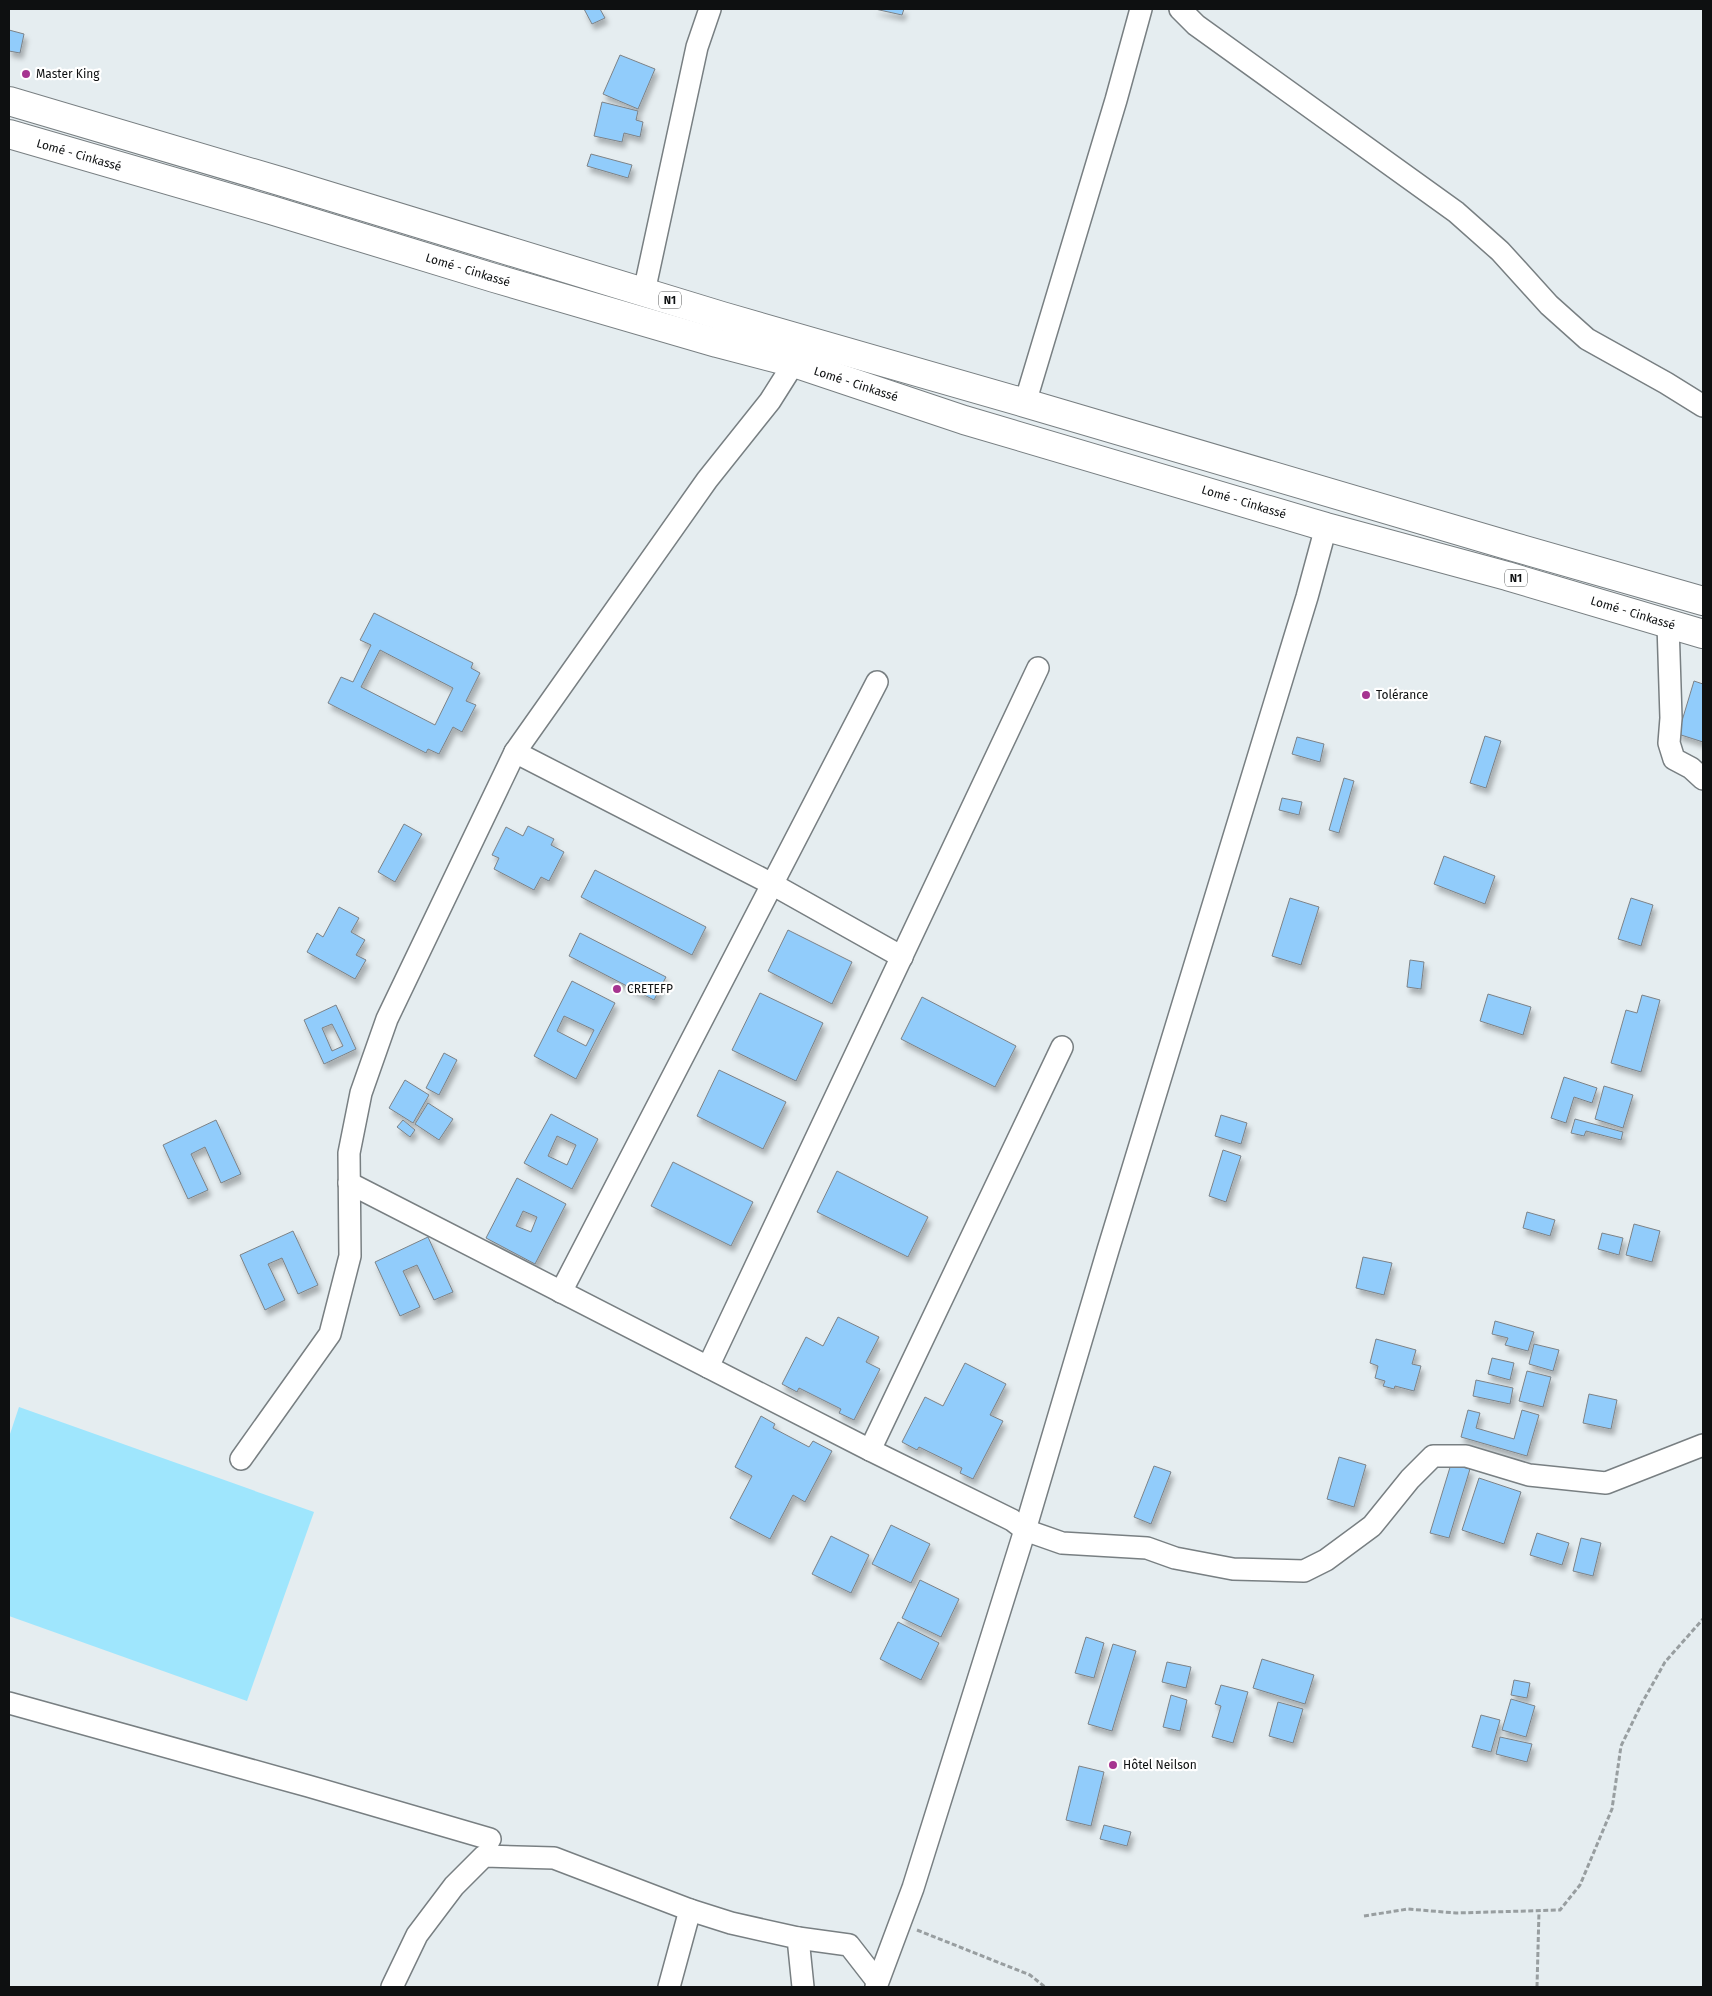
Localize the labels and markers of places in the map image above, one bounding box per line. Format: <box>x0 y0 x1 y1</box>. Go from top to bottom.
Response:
place label: Master King <box>36 67 100 81</box>
marker: Master King <box>20 68 32 80</box>
place label: Tolérance <box>1376 688 1428 702</box>
marker: Tolérance <box>1360 689 1372 701</box>
place label: CRETEFP <box>627 982 673 996</box>
marker: CRETEFP <box>611 983 623 995</box>
place label: Hôtel Neilson <box>1123 1758 1197 1772</box>
marker: Hôtel Neilson <box>1107 1759 1119 1771</box>

